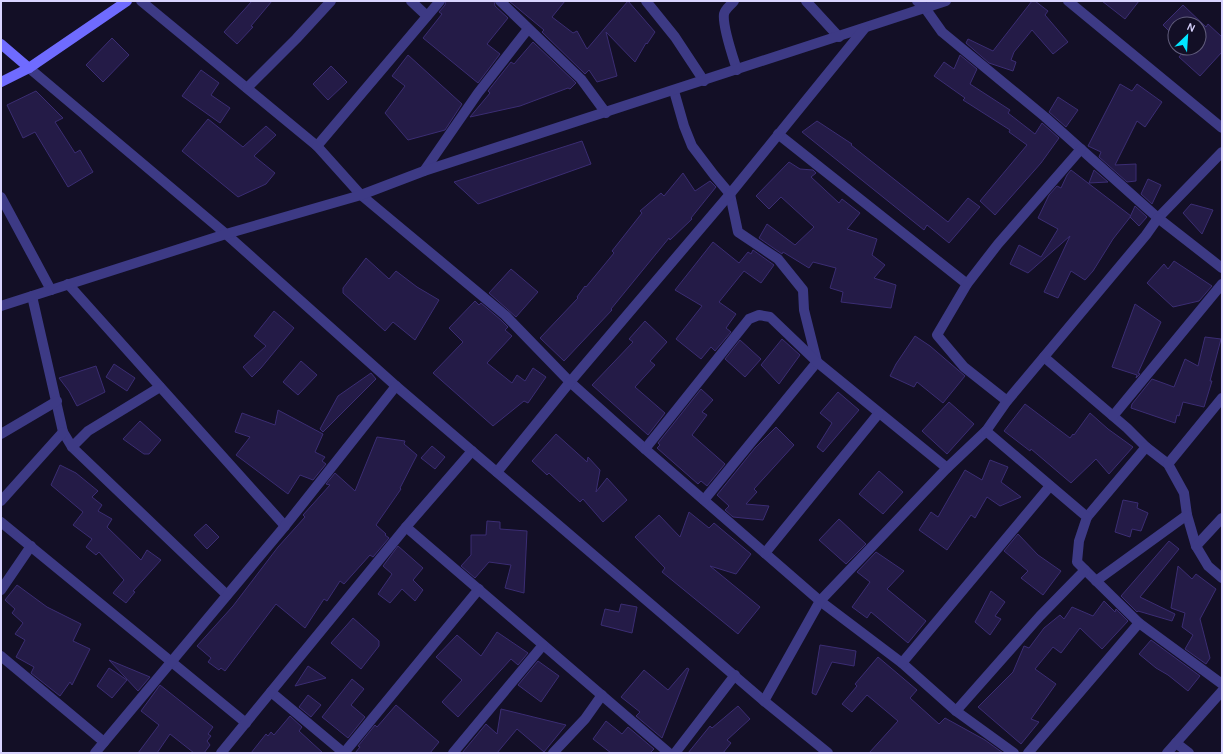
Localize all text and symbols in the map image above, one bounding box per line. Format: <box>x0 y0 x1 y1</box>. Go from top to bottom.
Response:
north arrow <box>1167 16 1207 56</box>
text: N <box>1185 20 1197 35</box>

